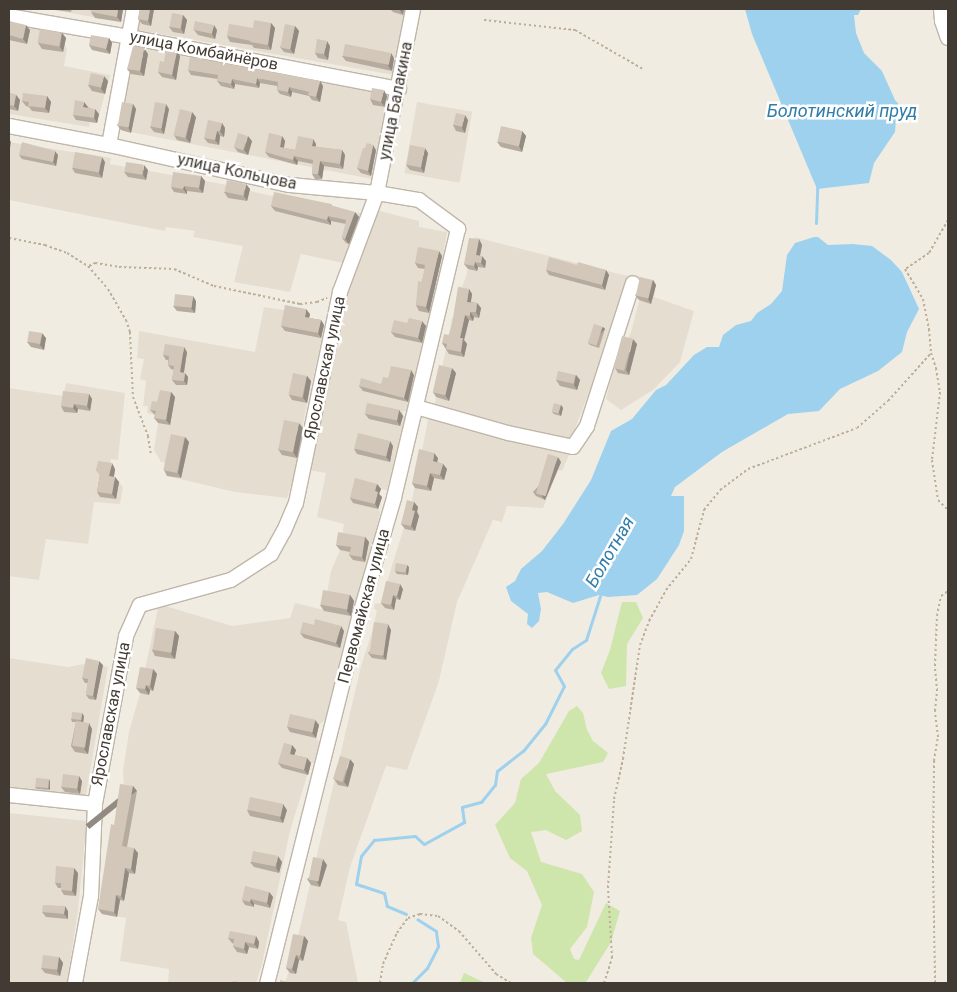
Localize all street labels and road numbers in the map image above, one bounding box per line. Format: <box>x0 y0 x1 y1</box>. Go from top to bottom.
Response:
street label: улица Комбайнёров <box>128 27 280 75</box>
street label: улица Балакина <box>375 40 417 162</box>
street label: улица Кольцова <box>176 150 298 194</box>
street label: Ярославская улица <box>300 295 350 441</box>
street label: Первомайская улица <box>334 527 394 685</box>
street label: Ярославская улица <box>88 640 134 788</box>

